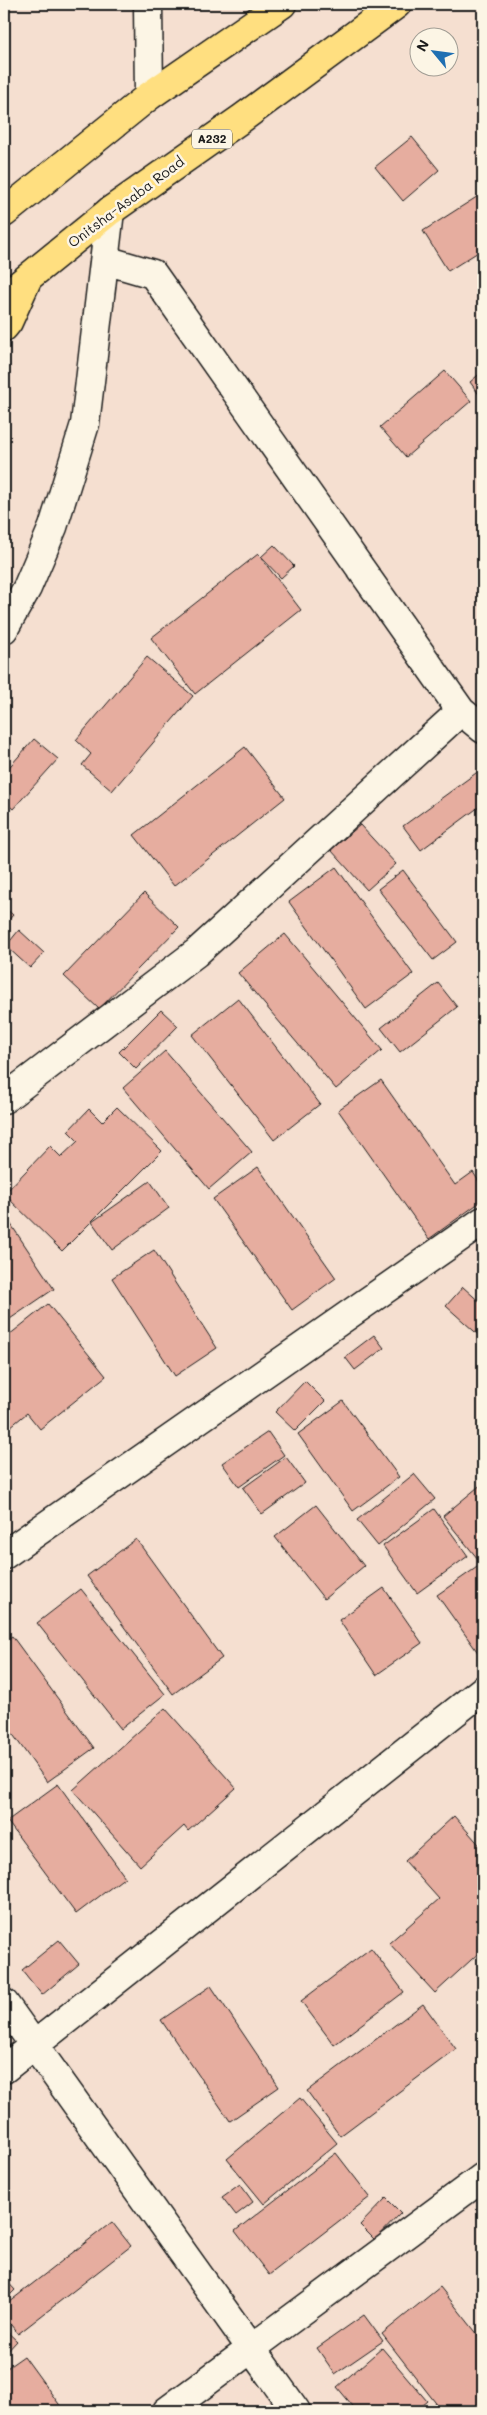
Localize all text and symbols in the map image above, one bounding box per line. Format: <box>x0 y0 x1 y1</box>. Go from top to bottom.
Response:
north arrow <box>410 28 460 78</box>
text: N <box>411 36 433 55</box>
road number: A232 <box>192 130 232 148</box>
street label: Onitsha-Asaba Road <box>64 152 188 252</box>

